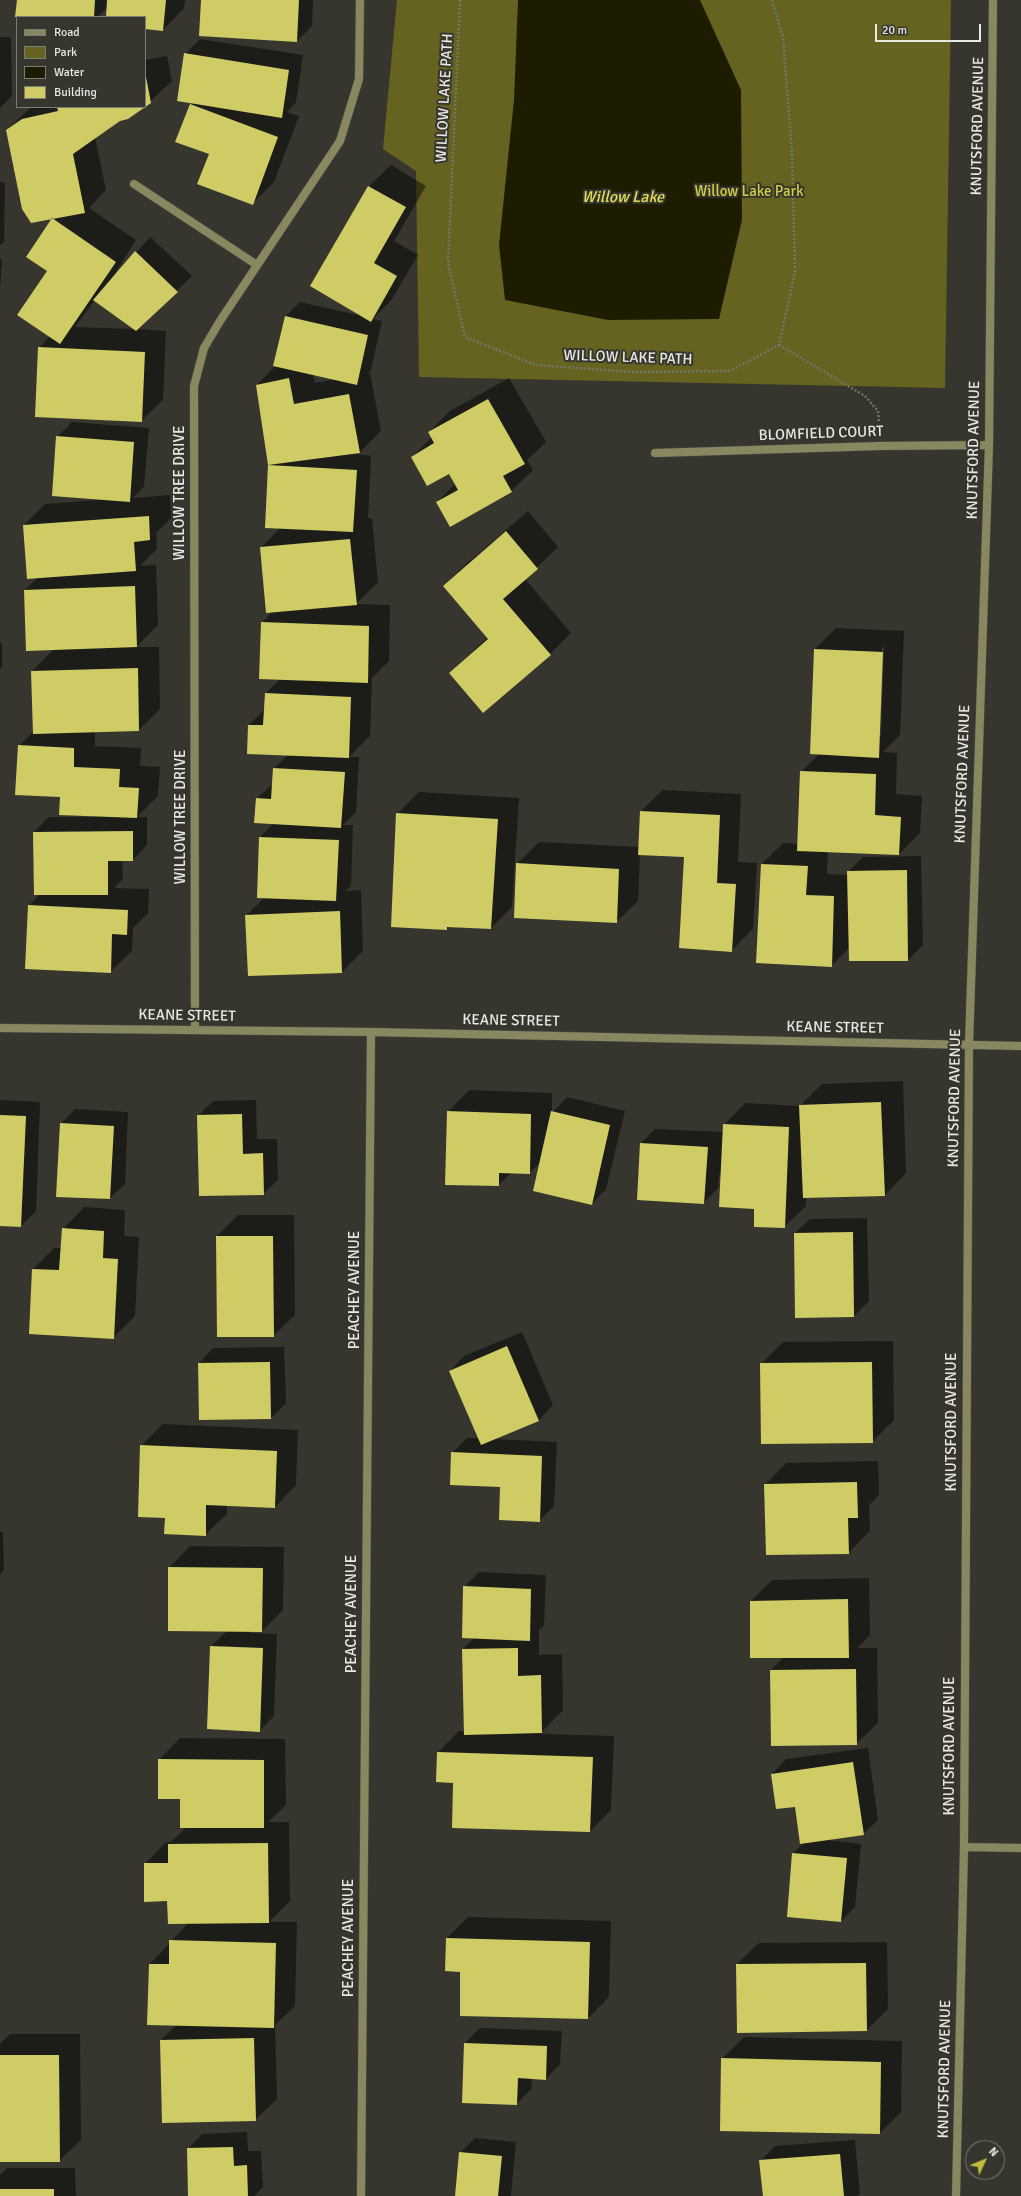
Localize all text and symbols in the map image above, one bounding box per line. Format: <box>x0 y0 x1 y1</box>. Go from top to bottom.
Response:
legend <box>16 16 146 108</box>
scale bar <box>877 16 983 42</box>
text: 20 m <box>882 23 907 38</box>
text: Road <box>54 25 80 40</box>
street label: WILLOW LAKE PATH <box>433 33 457 163</box>
text: Park <box>54 45 77 60</box>
street label: KNUTSFORD AVENUE <box>968 56 988 196</box>
text: Water <box>54 65 84 80</box>
text: Building <box>54 85 97 100</box>
park label: Willow Lake Park <box>694 183 804 201</box>
water label: Willow Lake <box>582 188 664 208</box>
street label: WILLOW LAKE PATH <box>563 347 693 369</box>
street label: KNUTSFORD AVENUE <box>964 380 984 520</box>
street label: BLOMFIELD COURT <box>758 423 884 445</box>
street label: WILLOW TREE DRIVE <box>171 425 189 561</box>
street label: KNUTSFORD AVENUE <box>952 704 974 844</box>
street label: WILLOW TREE DRIVE <box>172 749 190 885</box>
street label: KEANE STREET <box>138 1006 236 1026</box>
street label: KEANE STREET <box>462 1011 560 1031</box>
street label: KEANE STREET <box>786 1018 884 1038</box>
street label: KNUTSFORD AVENUE <box>945 1028 965 1168</box>
street label: PEACHEY AVENUE <box>346 1231 364 1349</box>
street label: KNUTSFORD AVENUE <box>943 1353 961 1491</box>
street label: PEACHEY AVENUE <box>343 1555 361 1673</box>
street label: KNUTSFORD AVENUE <box>941 1677 959 1815</box>
street label: PEACHEY AVENUE <box>340 1879 358 1997</box>
street label: KNUTSFORD AVENUE <box>935 1999 955 2139</box>
north arrow <box>965 2140 1005 2180</box>
text: N <box>986 2145 1001 2159</box>

